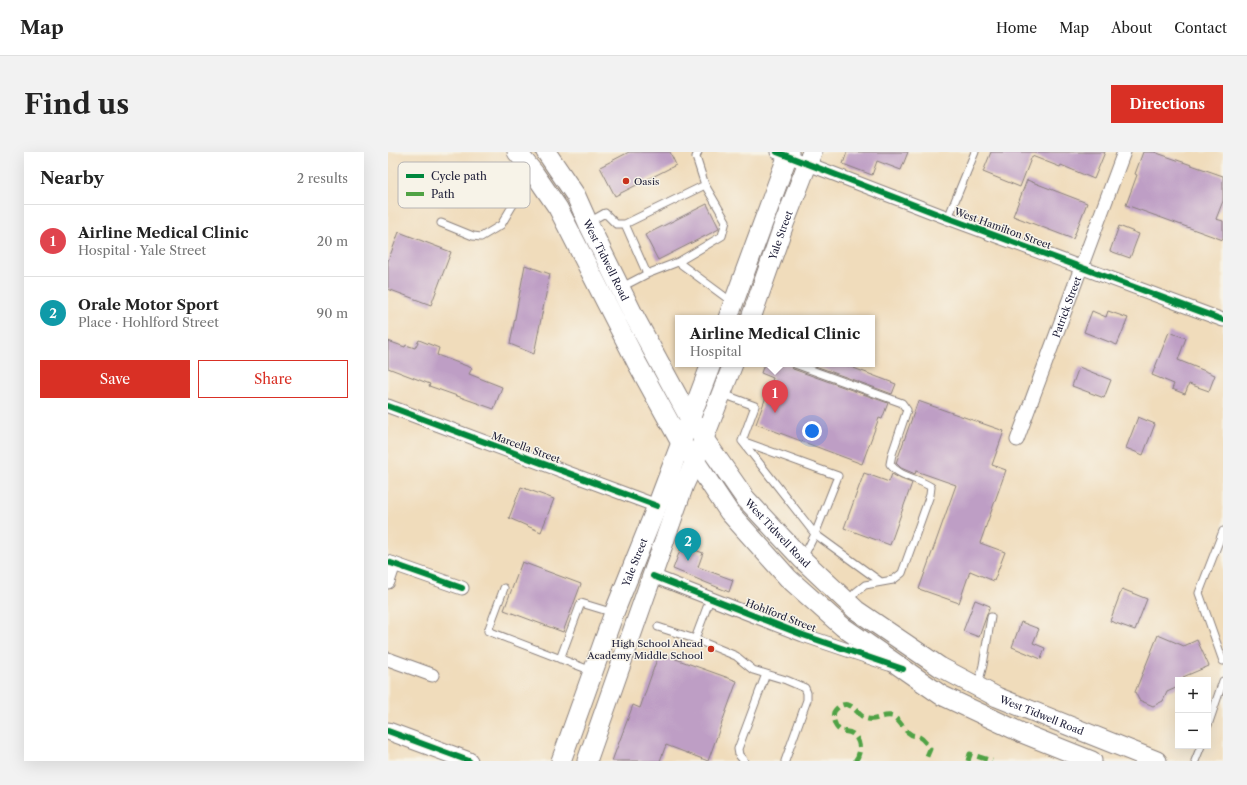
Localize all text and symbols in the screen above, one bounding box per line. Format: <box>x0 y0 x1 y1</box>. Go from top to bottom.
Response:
text: Map <box>20 16 64 39</box>
text: Home <box>996 19 1037 37</box>
text: Map <box>1059 19 1089 37</box>
text: About <box>1111 19 1152 37</box>
text: Contact <box>1174 19 1227 37</box>
button: Directions <box>1111 85 1223 123</box>
text: Find us <box>24 87 129 121</box>
legend <box>398 162 530 208</box>
text: Nearby <box>40 168 104 188</box>
text: Cycle path <box>431 169 487 183</box>
text: 2 results <box>297 170 348 186</box>
place label: Oasis <box>634 175 659 188</box>
marker: Oasis <box>621 176 631 186</box>
text: Path <box>431 187 455 201</box>
street label: West Hamilton Street <box>952 205 1054 252</box>
street label: Yale Street <box>766 208 796 262</box>
street label: West Tidwell Road <box>580 216 631 303</box>
text: Airline Medical Clinic <box>78 223 248 242</box>
text: 1 <box>50 233 56 249</box>
text: 20 m <box>317 233 348 249</box>
text: Hospital · Yale Street <box>78 242 206 258</box>
street label: Patrick Street <box>1050 274 1084 340</box>
text: Orale Motor Sport <box>78 295 219 314</box>
text: 2 <box>49 305 57 321</box>
text: 90 m <box>317 305 348 321</box>
text: Place · Hohlford Street <box>78 314 219 330</box>
popup <box>675 315 875 367</box>
text: Airline Medical Clinic <box>690 324 860 343</box>
text: Hospital <box>690 343 742 359</box>
button: Save <box>40 360 190 398</box>
button: Share <box>198 360 348 398</box>
pin: 1 <box>762 380 788 413</box>
your location <box>802 421 822 441</box>
street label: Marcella Street <box>490 429 562 466</box>
street label: West Tidwell Road <box>741 496 813 570</box>
pin: 2 <box>675 528 701 561</box>
street label: Yale Street <box>619 536 651 589</box>
street label: Hohlford Street <box>744 596 818 635</box>
place label: High School Ahead Academy Middle School <box>586 637 703 662</box>
marker: High School Ahead Academy Middle School <box>706 644 716 654</box>
map controls <box>1175 677 1211 749</box>
button: + <box>1175 677 1211 713</box>
street label: West Tidwell Road <box>997 692 1086 738</box>
button: − <box>1175 713 1211 749</box>

